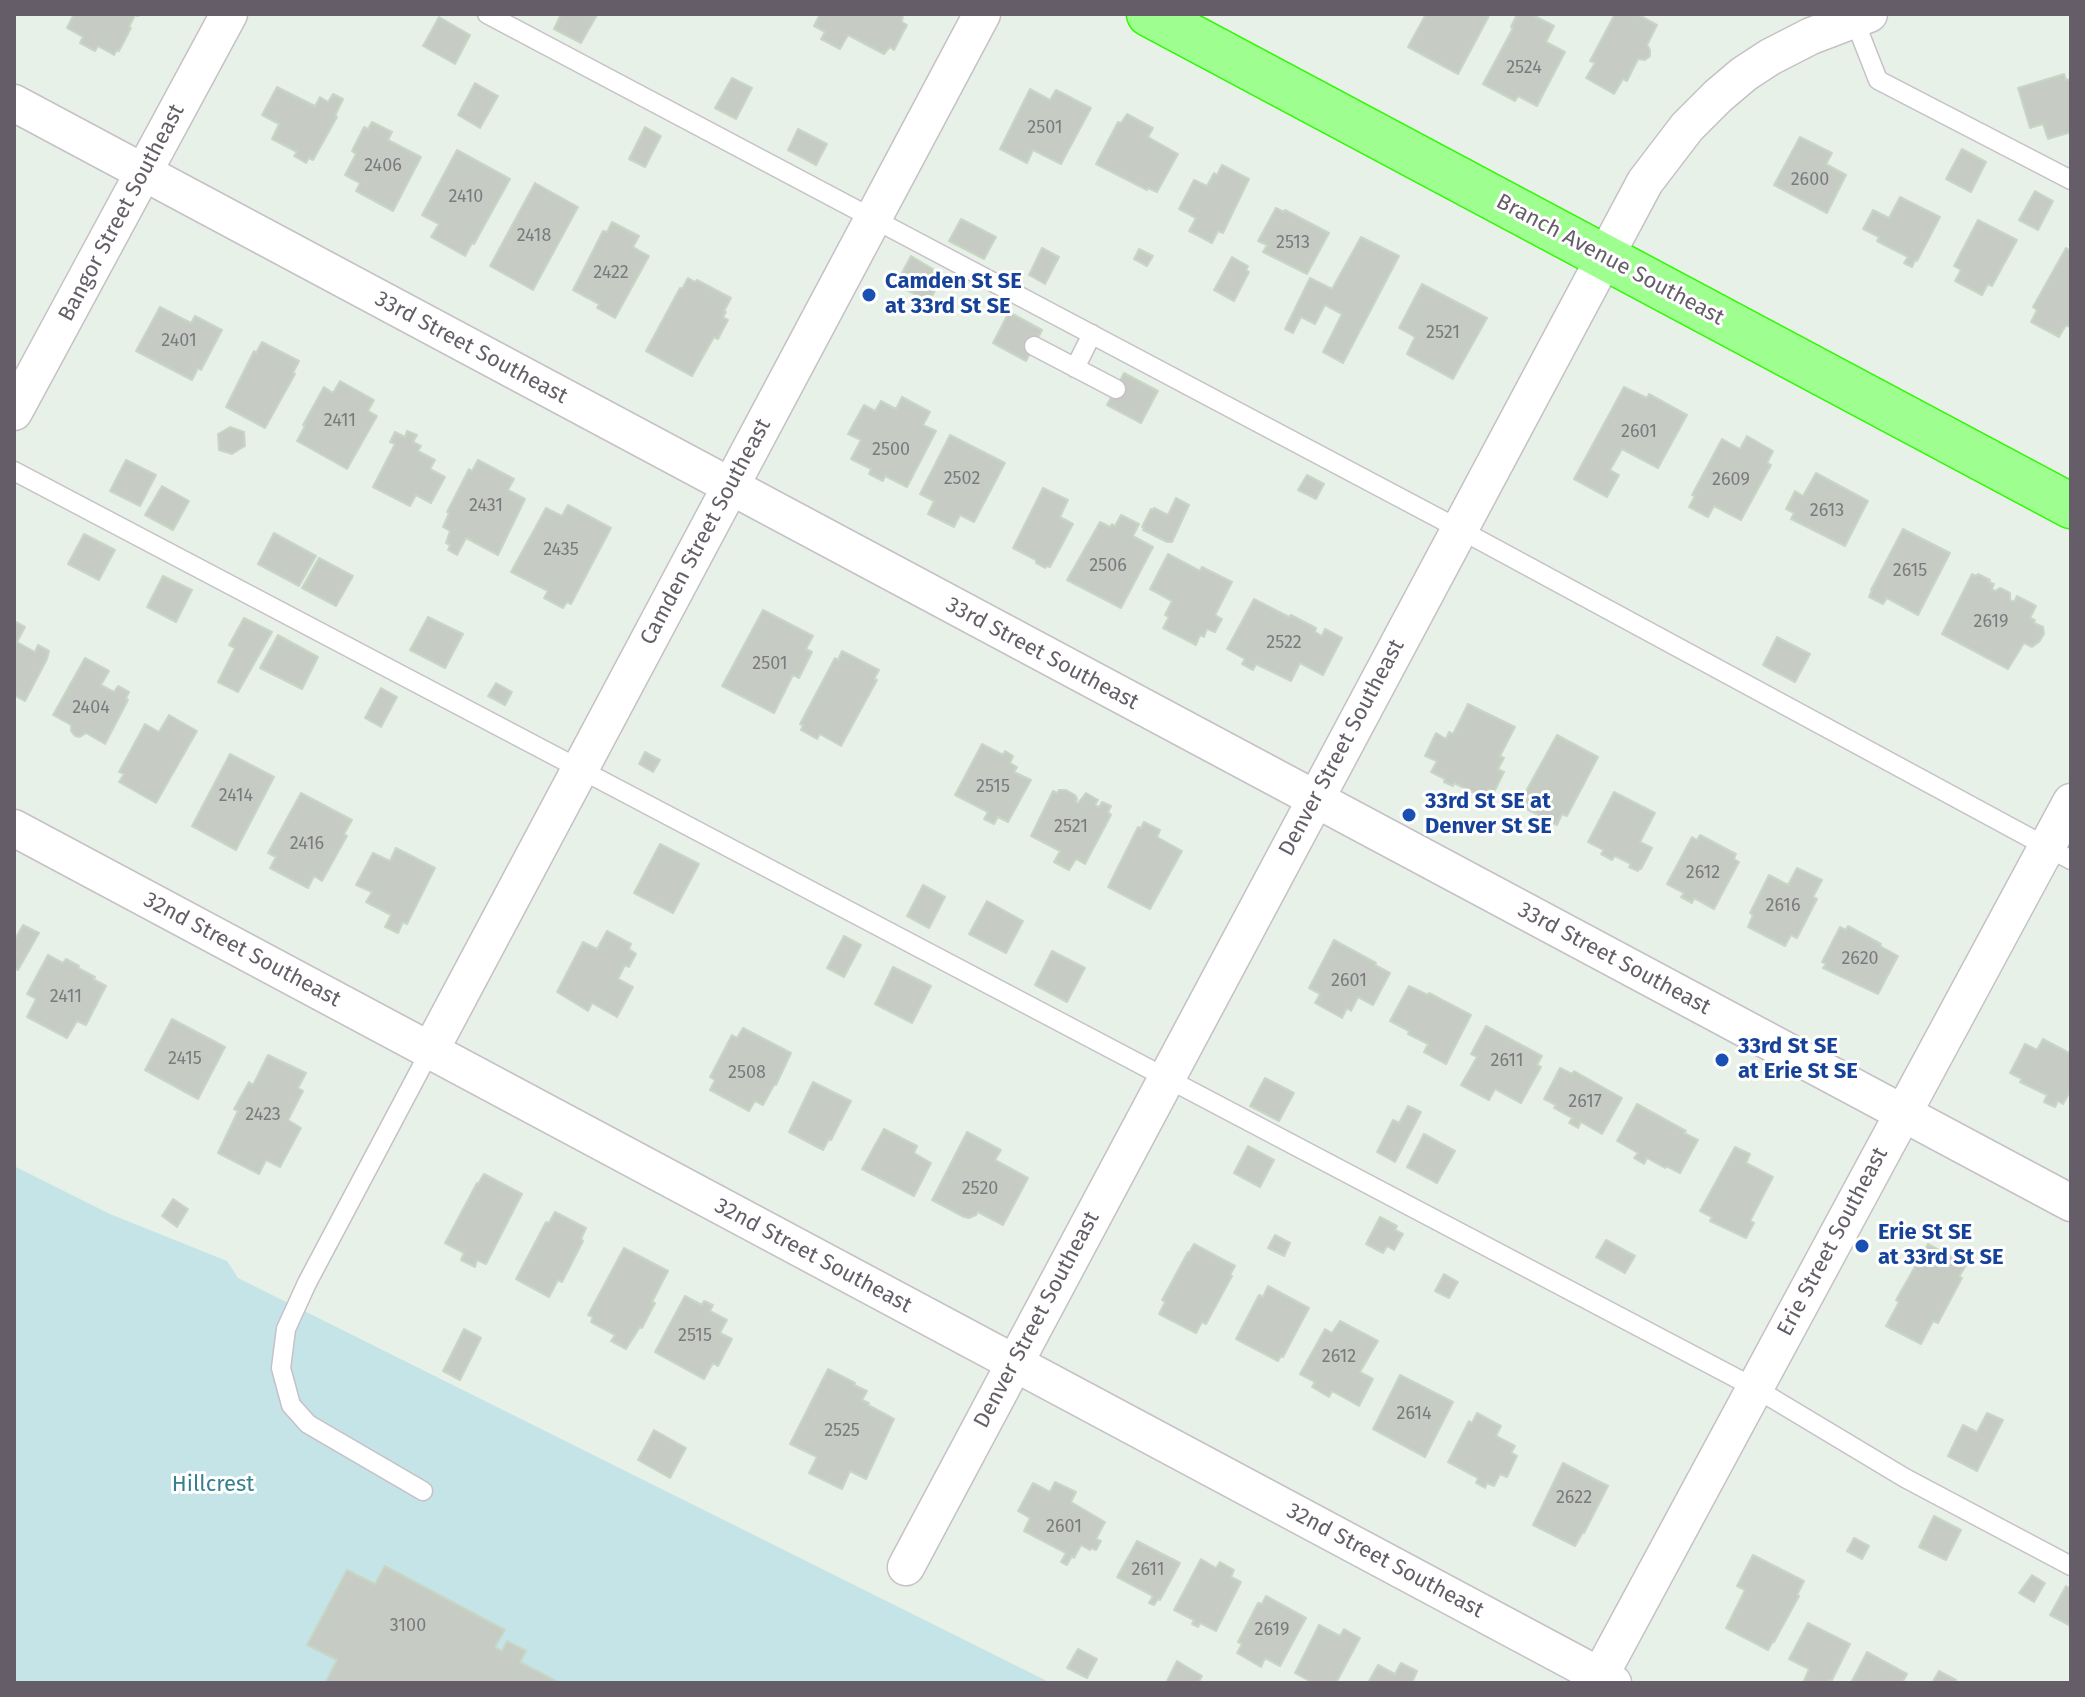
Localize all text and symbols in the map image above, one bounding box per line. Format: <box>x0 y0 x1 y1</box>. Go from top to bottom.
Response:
house number: 2524 <box>1506 57 1542 79</box>
street label: Bangor Street Southeast <box>53 100 191 326</box>
house number: 2501 <box>1027 117 1063 139</box>
house number: 2406 <box>364 155 402 177</box>
house number: 2600 <box>1791 169 1829 191</box>
house number: 2410 <box>449 186 483 208</box>
street label: Branch Avenue Southeast <box>1492 189 1728 331</box>
house number: 2418 <box>517 225 551 247</box>
house number: 2513 <box>1276 232 1310 254</box>
house number: 2422 <box>593 262 629 284</box>
place label: Camden St SE at 33rd St SE <box>885 269 1022 320</box>
street label: 33rd Street Southeast <box>370 286 572 410</box>
marker: Camden St SE at 33rd St SE <box>860 286 878 304</box>
house number: 2521 <box>1426 322 1460 344</box>
house number: 2401 <box>161 330 197 352</box>
house number: 2411 <box>324 410 356 432</box>
street label: Camden Street Southeast <box>635 414 777 650</box>
house number: 2601 <box>1621 421 1657 443</box>
house number: 2500 <box>872 439 910 461</box>
house number: 2502 <box>944 468 980 490</box>
house number: 2609 <box>1712 469 1750 491</box>
house number: 2431 <box>469 495 503 517</box>
house number: 2613 <box>1810 500 1844 522</box>
house number: 2435 <box>543 539 579 561</box>
house number: 2506 <box>1089 555 1127 577</box>
house number: 2615 <box>1893 560 1927 582</box>
street label: 33rd Street Southeast <box>941 592 1143 716</box>
house number: 2619 <box>1974 611 2008 633</box>
house number: 2522 <box>1266 632 1302 654</box>
street label: Denver Street Southeast <box>1274 635 1410 861</box>
house number: 2501 <box>752 653 788 675</box>
house number: 2404 <box>72 697 110 719</box>
house number: 2515 <box>976 776 1010 798</box>
house number: 2414 <box>219 785 253 807</box>
place label: 33rd St SE at Denver St SE <box>1425 789 1552 840</box>
marker: 33rd St SE at Denver St SE <box>1400 806 1418 824</box>
house number: 2521 <box>1054 816 1088 838</box>
house number: 2416 <box>290 833 324 855</box>
house number: 2612 <box>1686 862 1720 884</box>
street label: 32nd Street Southeast <box>139 887 345 1013</box>
house number: 2616 <box>1765 895 1801 917</box>
street label: 33rd Street Southeast <box>1513 897 1715 1021</box>
house number: 2620 <box>1841 948 1879 970</box>
house number: 2601 <box>1331 970 1367 992</box>
house number: 2411 <box>50 986 82 1008</box>
place label: 33rd St SE at Erie St SE <box>1738 1034 1858 1086</box>
house number: 2415 <box>168 1048 202 1070</box>
house number: 2611 <box>1491 1050 1523 1072</box>
marker: 33rd St SE at Erie St SE <box>1713 1051 1731 1069</box>
house number: 2508 <box>728 1062 766 1084</box>
house number: 2617 <box>1568 1091 1602 1113</box>
house number: 2423 <box>245 1104 281 1126</box>
street label: Erie Street Southeast <box>1772 1143 1894 1341</box>
house number: 2520 <box>962 1178 998 1200</box>
street label: 32nd Street Southeast <box>710 1193 916 1319</box>
street label: Denver Street Southeast <box>969 1207 1105 1433</box>
place label: Erie St SE at 33rd St SE <box>1878 1220 2004 1272</box>
marker: Erie St SE at 33rd St SE <box>1853 1237 1871 1255</box>
house number: 2515 <box>678 1325 712 1347</box>
house number: 2612 <box>1322 1346 1356 1368</box>
house number: 2614 <box>1397 1403 1431 1425</box>
house number: 2525 <box>824 1420 860 1442</box>
park label: Hillcrest <box>172 1472 254 1498</box>
house number: 2622 <box>1556 1487 1592 1509</box>
street label: 32nd Street Southeast <box>1282 1498 1488 1624</box>
house number: 2601 <box>1046 1516 1082 1538</box>
house number: 2611 <box>1132 1559 1164 1581</box>
house number: 3100 <box>390 1615 426 1637</box>
house number: 2619 <box>1255 1619 1289 1641</box>

